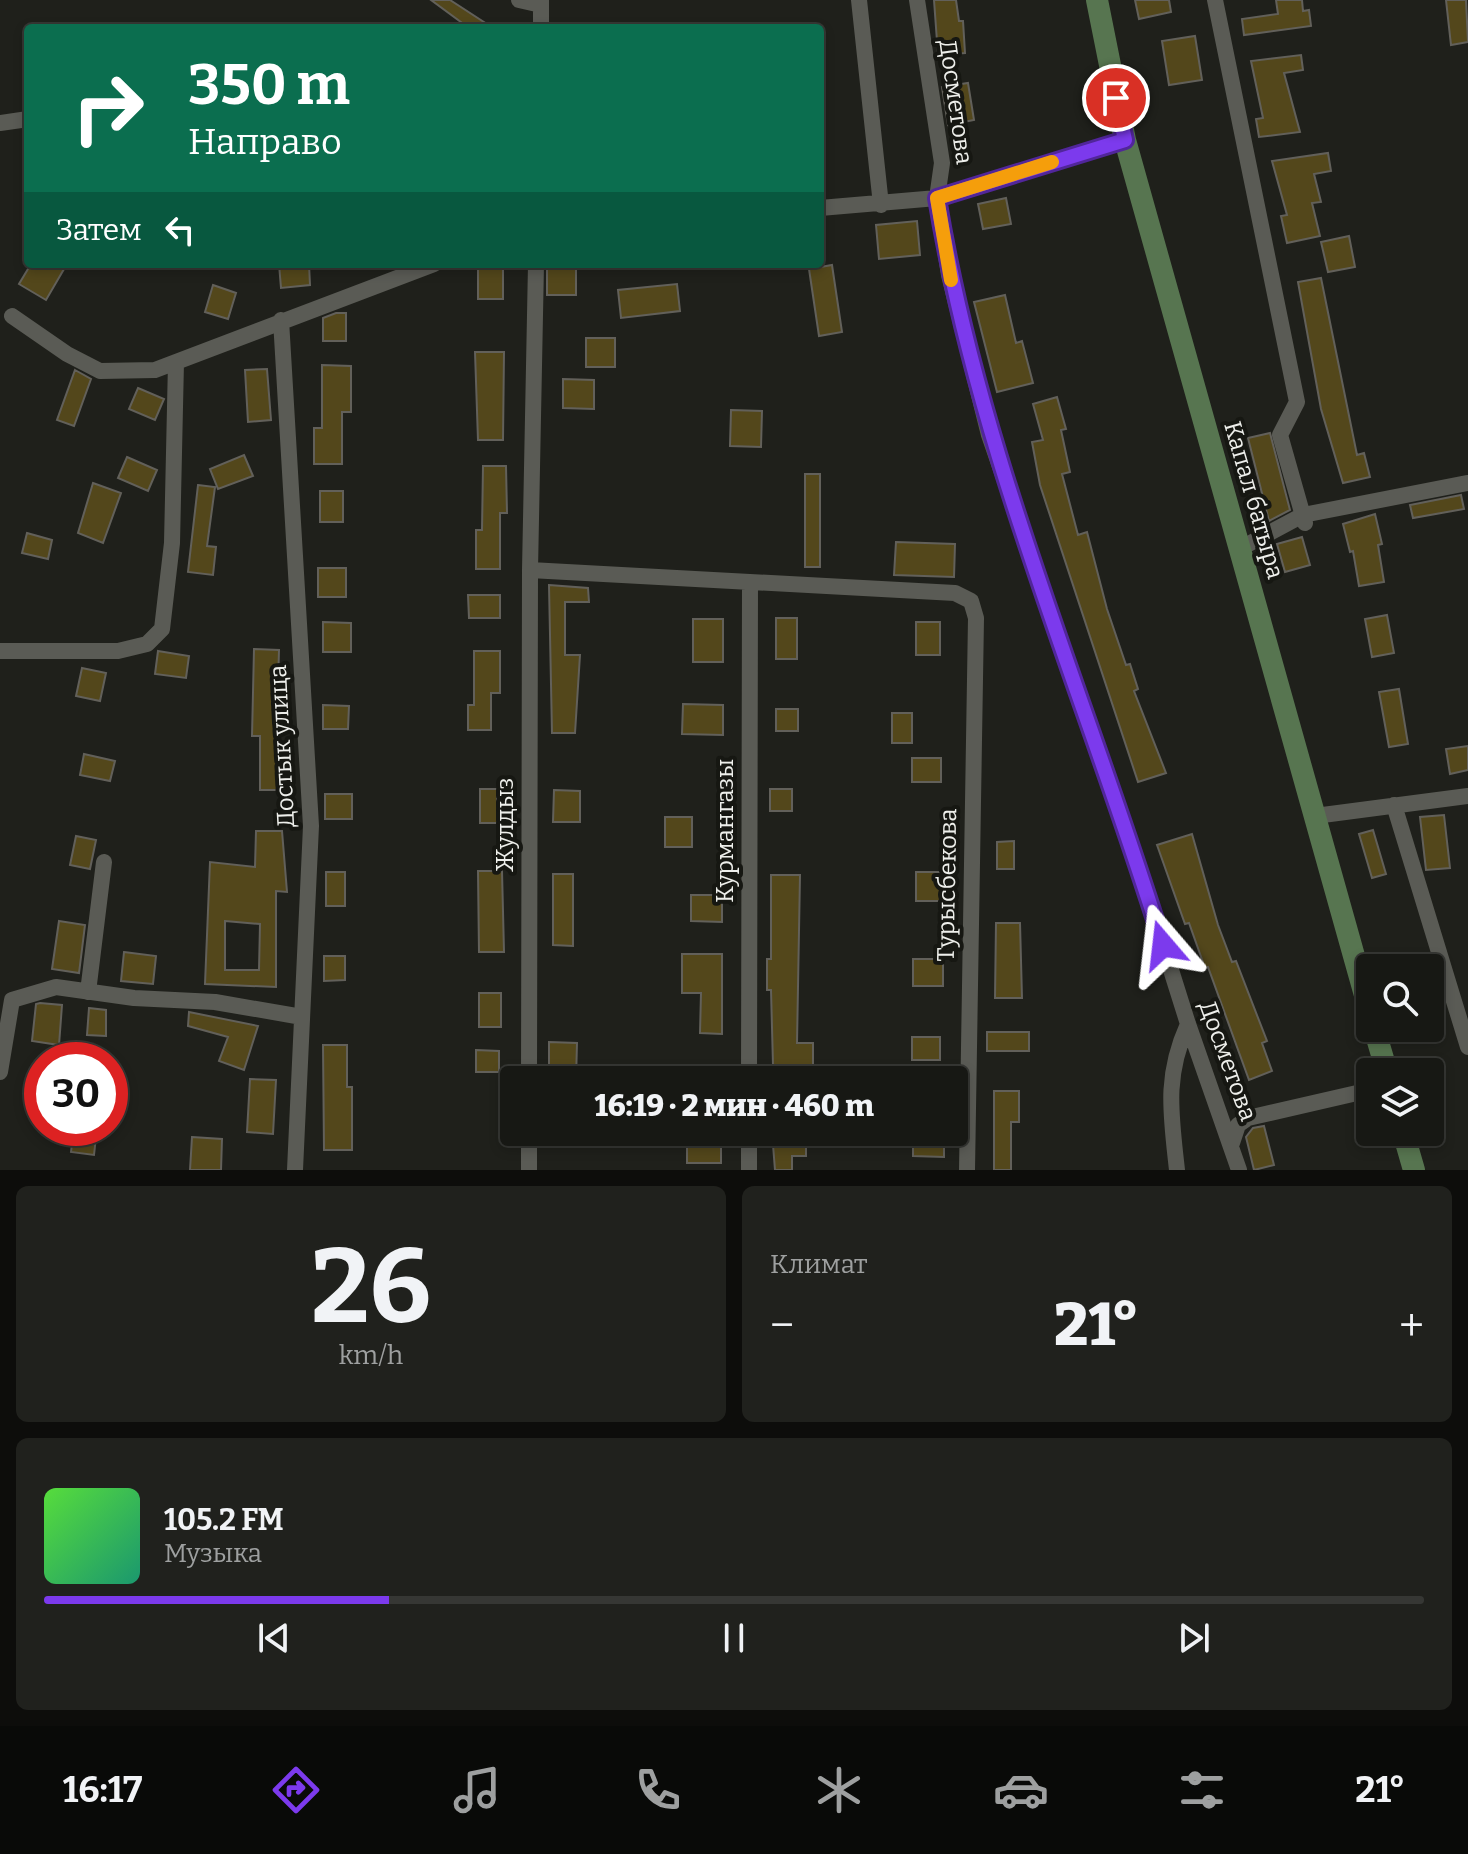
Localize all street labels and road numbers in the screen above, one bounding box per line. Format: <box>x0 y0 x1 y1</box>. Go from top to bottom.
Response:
street label: Досметова <box>933 38 979 166</box>
street label: Капал батыра <box>1218 418 1290 582</box>
street label: Достык улица <box>264 664 300 828</box>
street label: Курмангазы <box>711 759 739 903</box>
street label: Жулдыз <box>491 778 519 872</box>
street label: Турысбекова <box>932 808 962 962</box>
street label: Досметова <box>1193 997 1263 1125</box>

